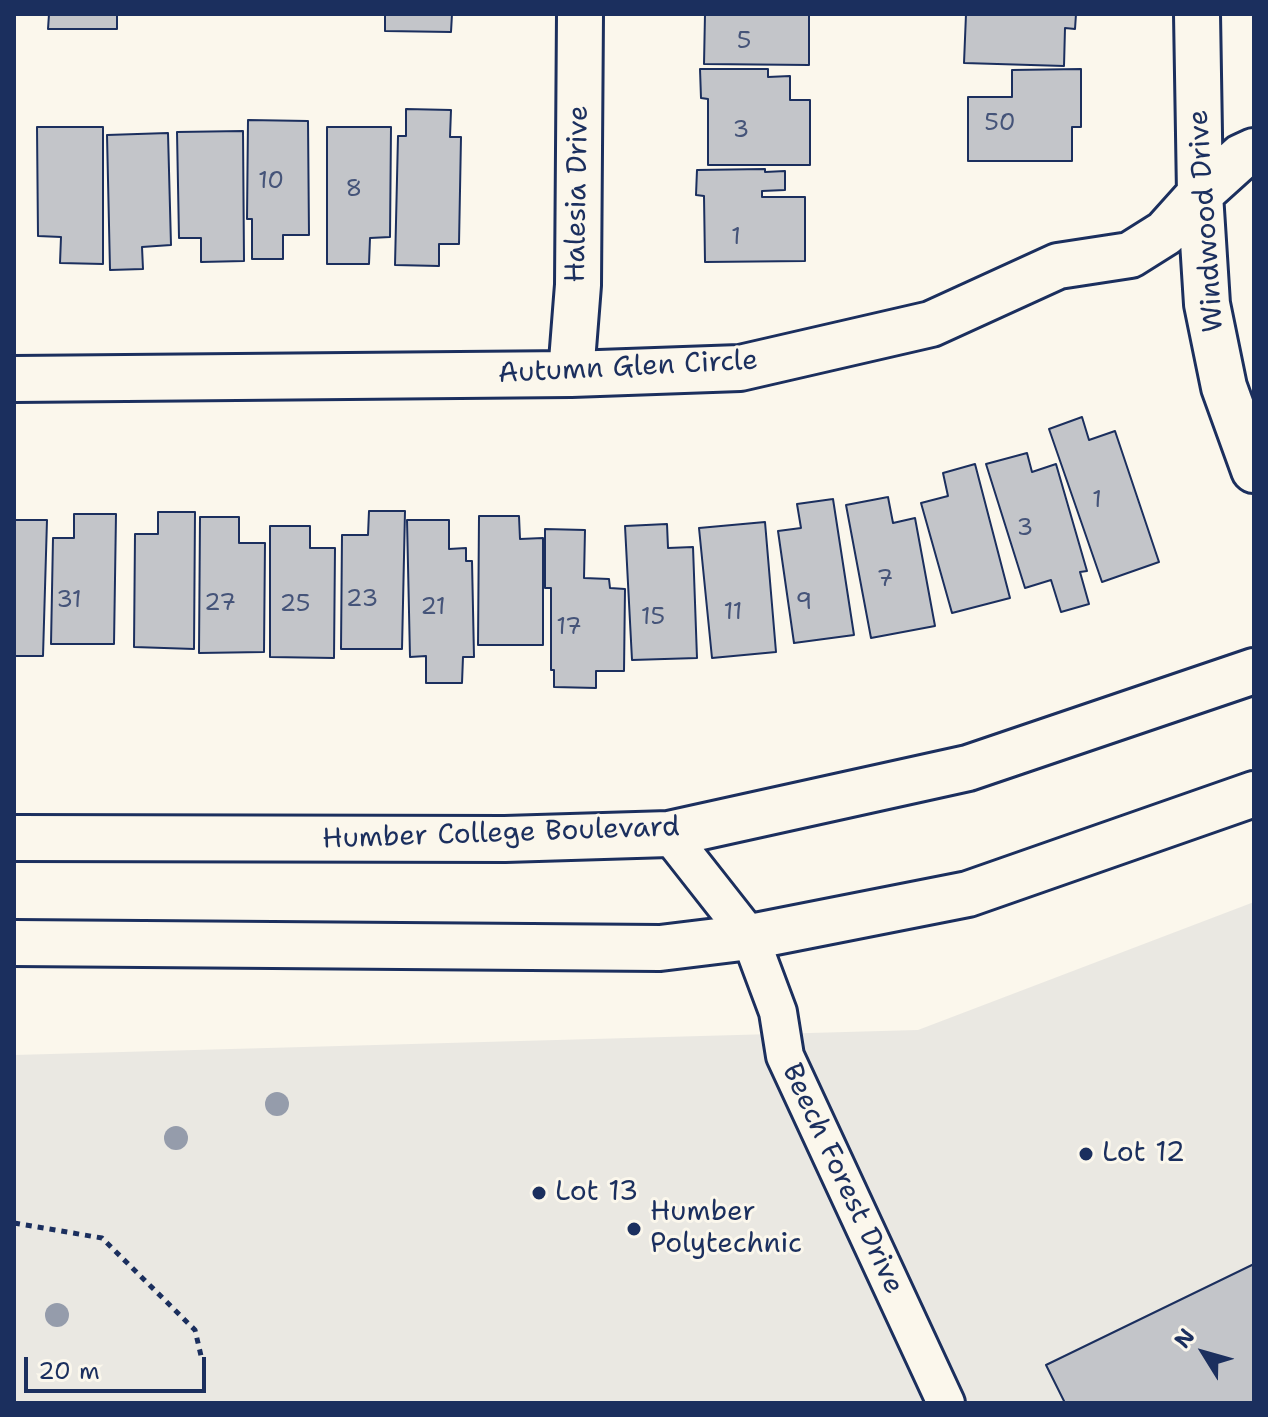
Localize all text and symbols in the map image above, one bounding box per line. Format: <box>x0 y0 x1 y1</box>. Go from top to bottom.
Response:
house number: 5 <box>737 28 751 56</box>
street label: Halesia Drive <box>560 105 596 283</box>
street label: Windwood Drive <box>1182 109 1232 333</box>
house number: 50 <box>984 110 1016 138</box>
house number: 3 <box>733 117 749 145</box>
house number: 10 <box>258 168 284 196</box>
house number: 8 <box>346 176 362 204</box>
house number: 1 <box>731 224 741 252</box>
street label: Autumn Glen Circle <box>497 344 759 392</box>
house number: 1 <box>1092 487 1102 515</box>
house number: 3 <box>1017 515 1033 543</box>
house number: 7 <box>877 566 893 594</box>
house number: 23 <box>346 586 378 614</box>
house number: 31 <box>56 587 82 615</box>
house number: 9 <box>796 589 812 617</box>
house number: 27 <box>204 590 236 618</box>
house number: 25 <box>279 591 311 619</box>
house number: 21 <box>420 594 446 622</box>
house number: 11 <box>723 599 743 627</box>
house number: 15 <box>641 604 665 632</box>
house number: 17 <box>556 614 582 642</box>
street label: Humber College Boulevard <box>322 811 680 857</box>
street label: Beech Forest Drive <box>774 1058 910 1300</box>
place label: Lot 12 <box>1102 1137 1185 1171</box>
marker: Lot 12 <box>1077 1145 1095 1163</box>
place label: Lot 13 <box>555 1176 638 1210</box>
marker: Lot 13 <box>530 1184 548 1202</box>
place label: Humber Polytechnic <box>650 1196 802 1262</box>
marker: Humber Polytechnic <box>625 1220 643 1238</box>
north arrow <box>1164 1313 1244 1393</box>
text: N <box>1168 1323 1201 1354</box>
scale bar <box>28 1341 210 1391</box>
text: 20 m <box>38 1355 100 1387</box>

